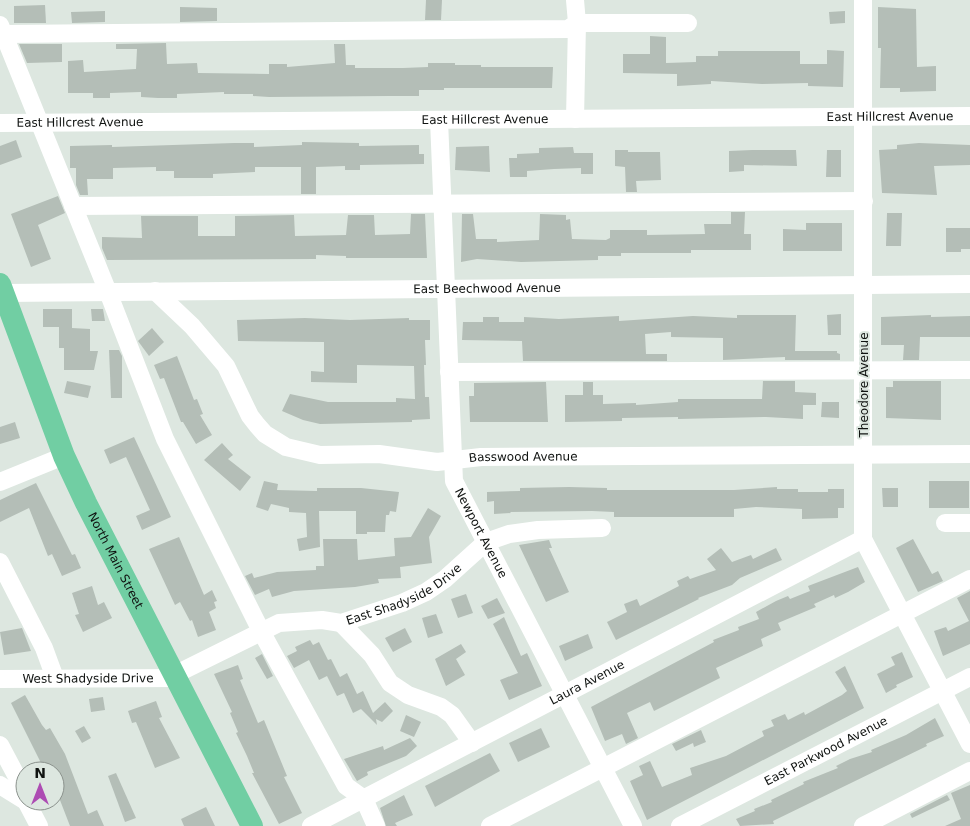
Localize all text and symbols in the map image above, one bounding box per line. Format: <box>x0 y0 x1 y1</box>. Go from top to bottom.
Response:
street label: East Hillcrest Avenue <box>826 109 953 124</box>
street label: East Hillcrest Avenue <box>421 112 549 127</box>
street label: East Hillcrest Avenue <box>16 115 144 130</box>
street label: East Beechwood Avenue <box>413 281 561 296</box>
street label: Theodore Avenue <box>857 332 871 439</box>
street label: Basswood Avenue <box>468 449 578 465</box>
street label: Newport Avenue <box>452 486 510 580</box>
street label: North Main Street <box>85 510 146 611</box>
street label: East Shadyside Drive <box>344 561 464 628</box>
street label: Laura Avenue <box>547 657 627 708</box>
street label: West Shadyside Drive <box>22 671 154 686</box>
street label: East Parkwood Avenue <box>762 714 890 788</box>
north arrow <box>15 761 65 811</box>
text: N <box>34 765 46 781</box>

